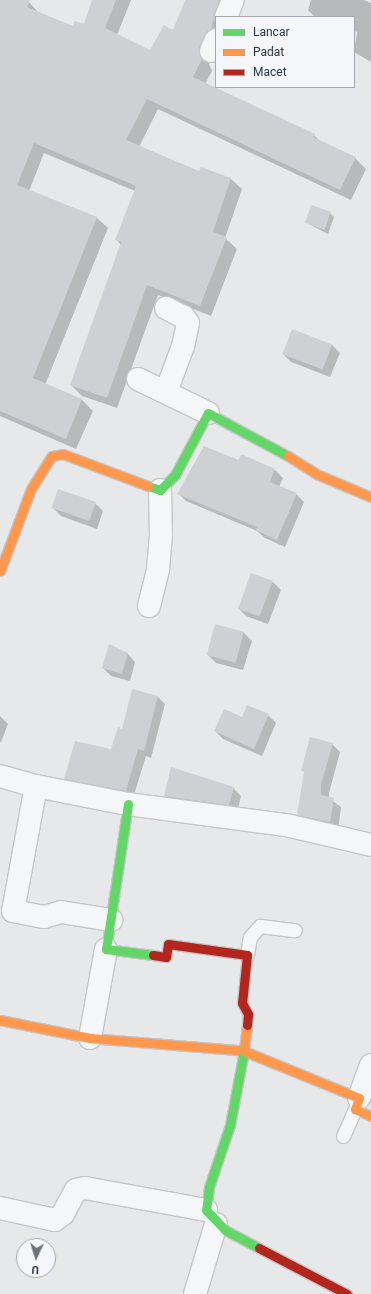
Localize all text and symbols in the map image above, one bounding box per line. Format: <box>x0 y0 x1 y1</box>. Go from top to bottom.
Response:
legend <box>215 16 355 88</box>
text: Lancar <box>253 25 290 39</box>
text: Padat <box>253 45 284 59</box>
text: Macet <box>253 65 287 79</box>
north arrow <box>16 1238 56 1278</box>
text: U <box>31 1263 39 1276</box>

